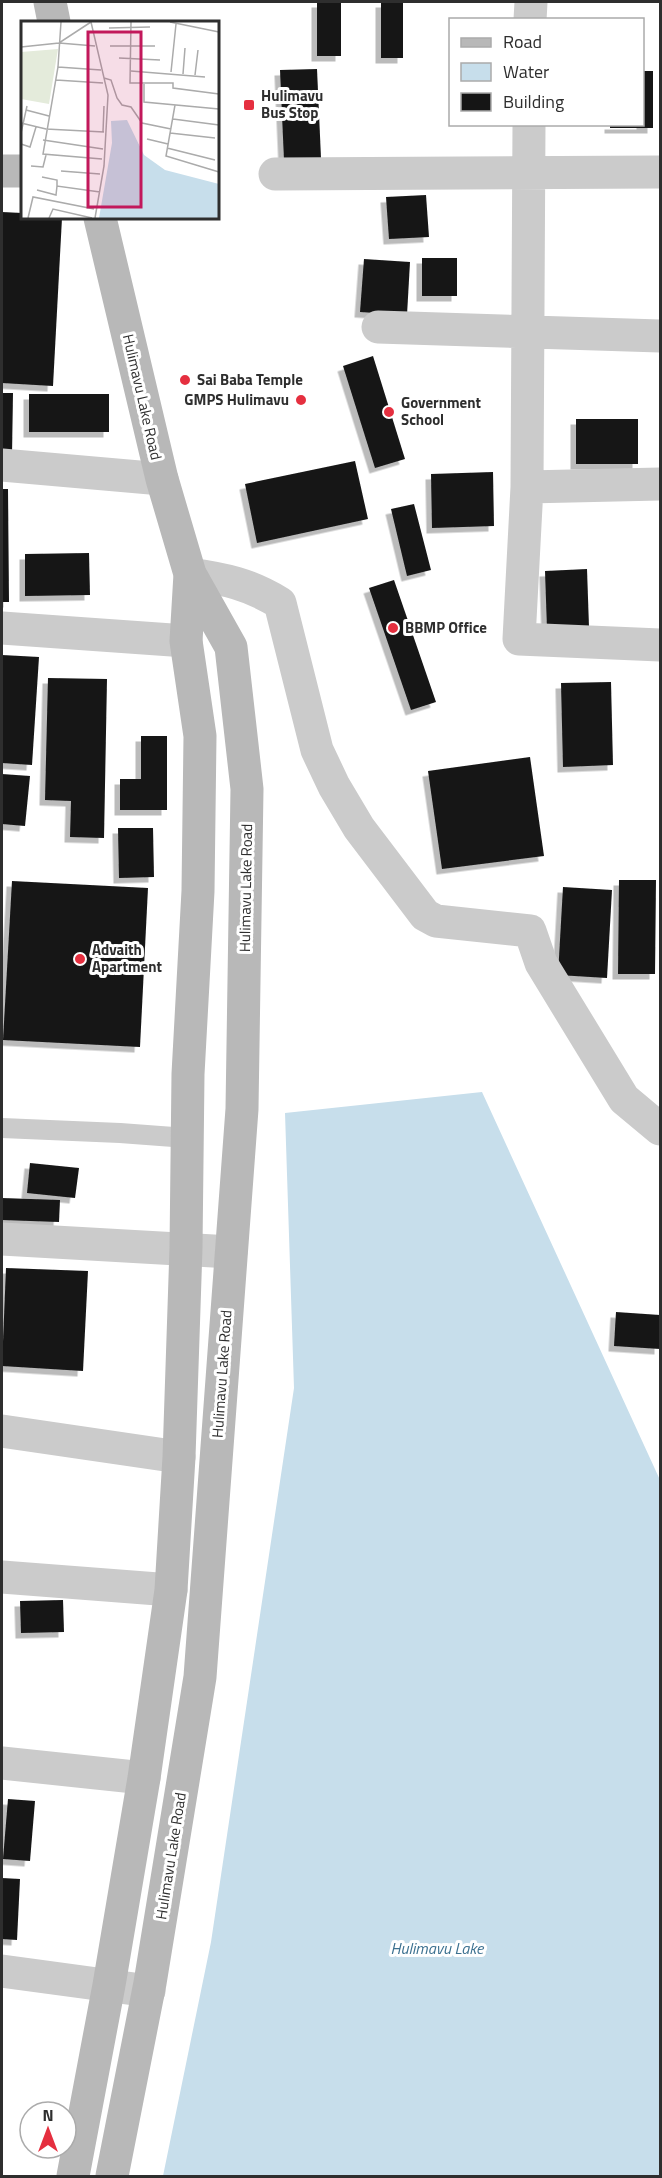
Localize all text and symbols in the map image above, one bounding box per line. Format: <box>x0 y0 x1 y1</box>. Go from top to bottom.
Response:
legend <box>449 18 644 126</box>
inset map <box>21 21 219 219</box>
text: Road <box>503 28 542 55</box>
text: Water <box>503 58 549 85</box>
place label: Hulimavu Bus Stop <box>261 84 323 124</box>
text: Building <box>503 88 564 115</box>
marker: Hulimavu Bus Stop <box>242 98 256 112</box>
street label: Hulimavu Lake Road <box>117 332 168 462</box>
place label: Sai Baba Temple <box>197 368 303 391</box>
marker: Sai Baba Temple <box>178 373 192 387</box>
place label: GMPS Hulimavu <box>184 388 289 411</box>
place label: Government School <box>401 391 481 431</box>
marker: GMPS Hulimavu <box>294 393 308 407</box>
marker: Government School <box>382 405 396 419</box>
place label: BBMP Office <box>405 616 487 639</box>
marker: BBMP Office <box>386 621 400 635</box>
street label: Hulimavu Lake Road <box>233 824 258 952</box>
place label: Advaith Apartment <box>92 938 162 978</box>
marker: Advaith Apartment <box>73 952 87 966</box>
street label: Hulimavu Lake Road <box>206 1309 237 1439</box>
street label: Hulimavu Lake Road <box>149 1791 192 1921</box>
water label: Hulimavu Lake <box>391 1936 485 1960</box>
north arrow <box>18 2100 78 2160</box>
text: N <box>42 2103 54 2127</box>

